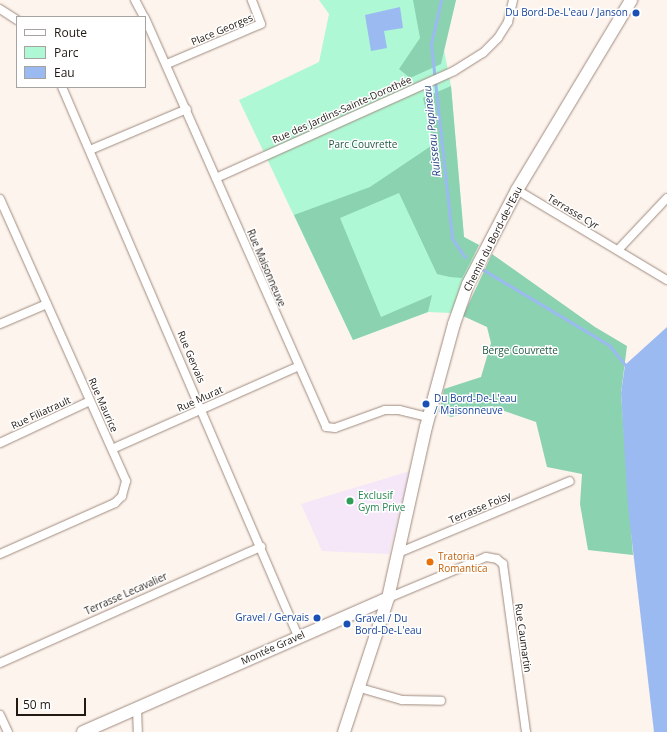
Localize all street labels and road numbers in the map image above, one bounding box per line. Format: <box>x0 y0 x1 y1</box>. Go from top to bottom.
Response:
street label: Place Georges <box>189 12 255 48</box>
street label: Rue des Jardins-Sainte-Dorothée <box>271 74 413 146</box>
street label: Chemin du Bord-de-l'Eau <box>461 184 525 294</box>
street label: Terrasse Cyr <box>545 192 601 232</box>
street label: Rue Maisonneuve <box>244 227 288 309</box>
street label: Rue Gervais <box>175 329 207 385</box>
street label: Rue Maurice <box>86 376 120 434</box>
street label: Rue Murat <box>175 384 225 414</box>
street label: Rue Filiatrault <box>9 394 73 432</box>
street label: Terrasse Foisy <box>447 490 513 526</box>
street label: Terrasse Lecavalier <box>83 570 169 618</box>
street label: Rue Caumartin <box>512 603 534 673</box>
street label: Montée Gravel <box>239 629 307 667</box>

